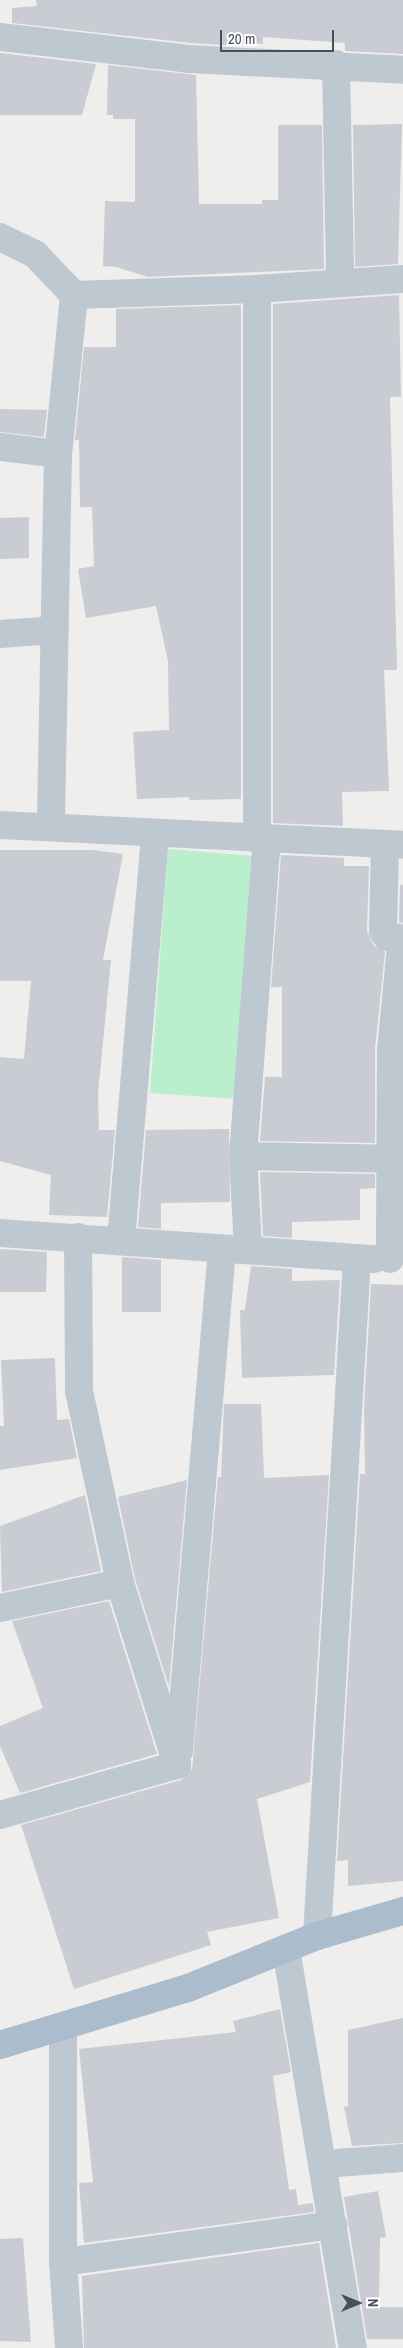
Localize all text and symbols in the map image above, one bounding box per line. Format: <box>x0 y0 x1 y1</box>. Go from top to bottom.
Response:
scale bar <box>223 20 337 52</box>
text: 20 m <box>228 28 255 49</box>
north arrow <box>333 2278 383 2328</box>
text: N <box>364 2299 382 2307</box>

